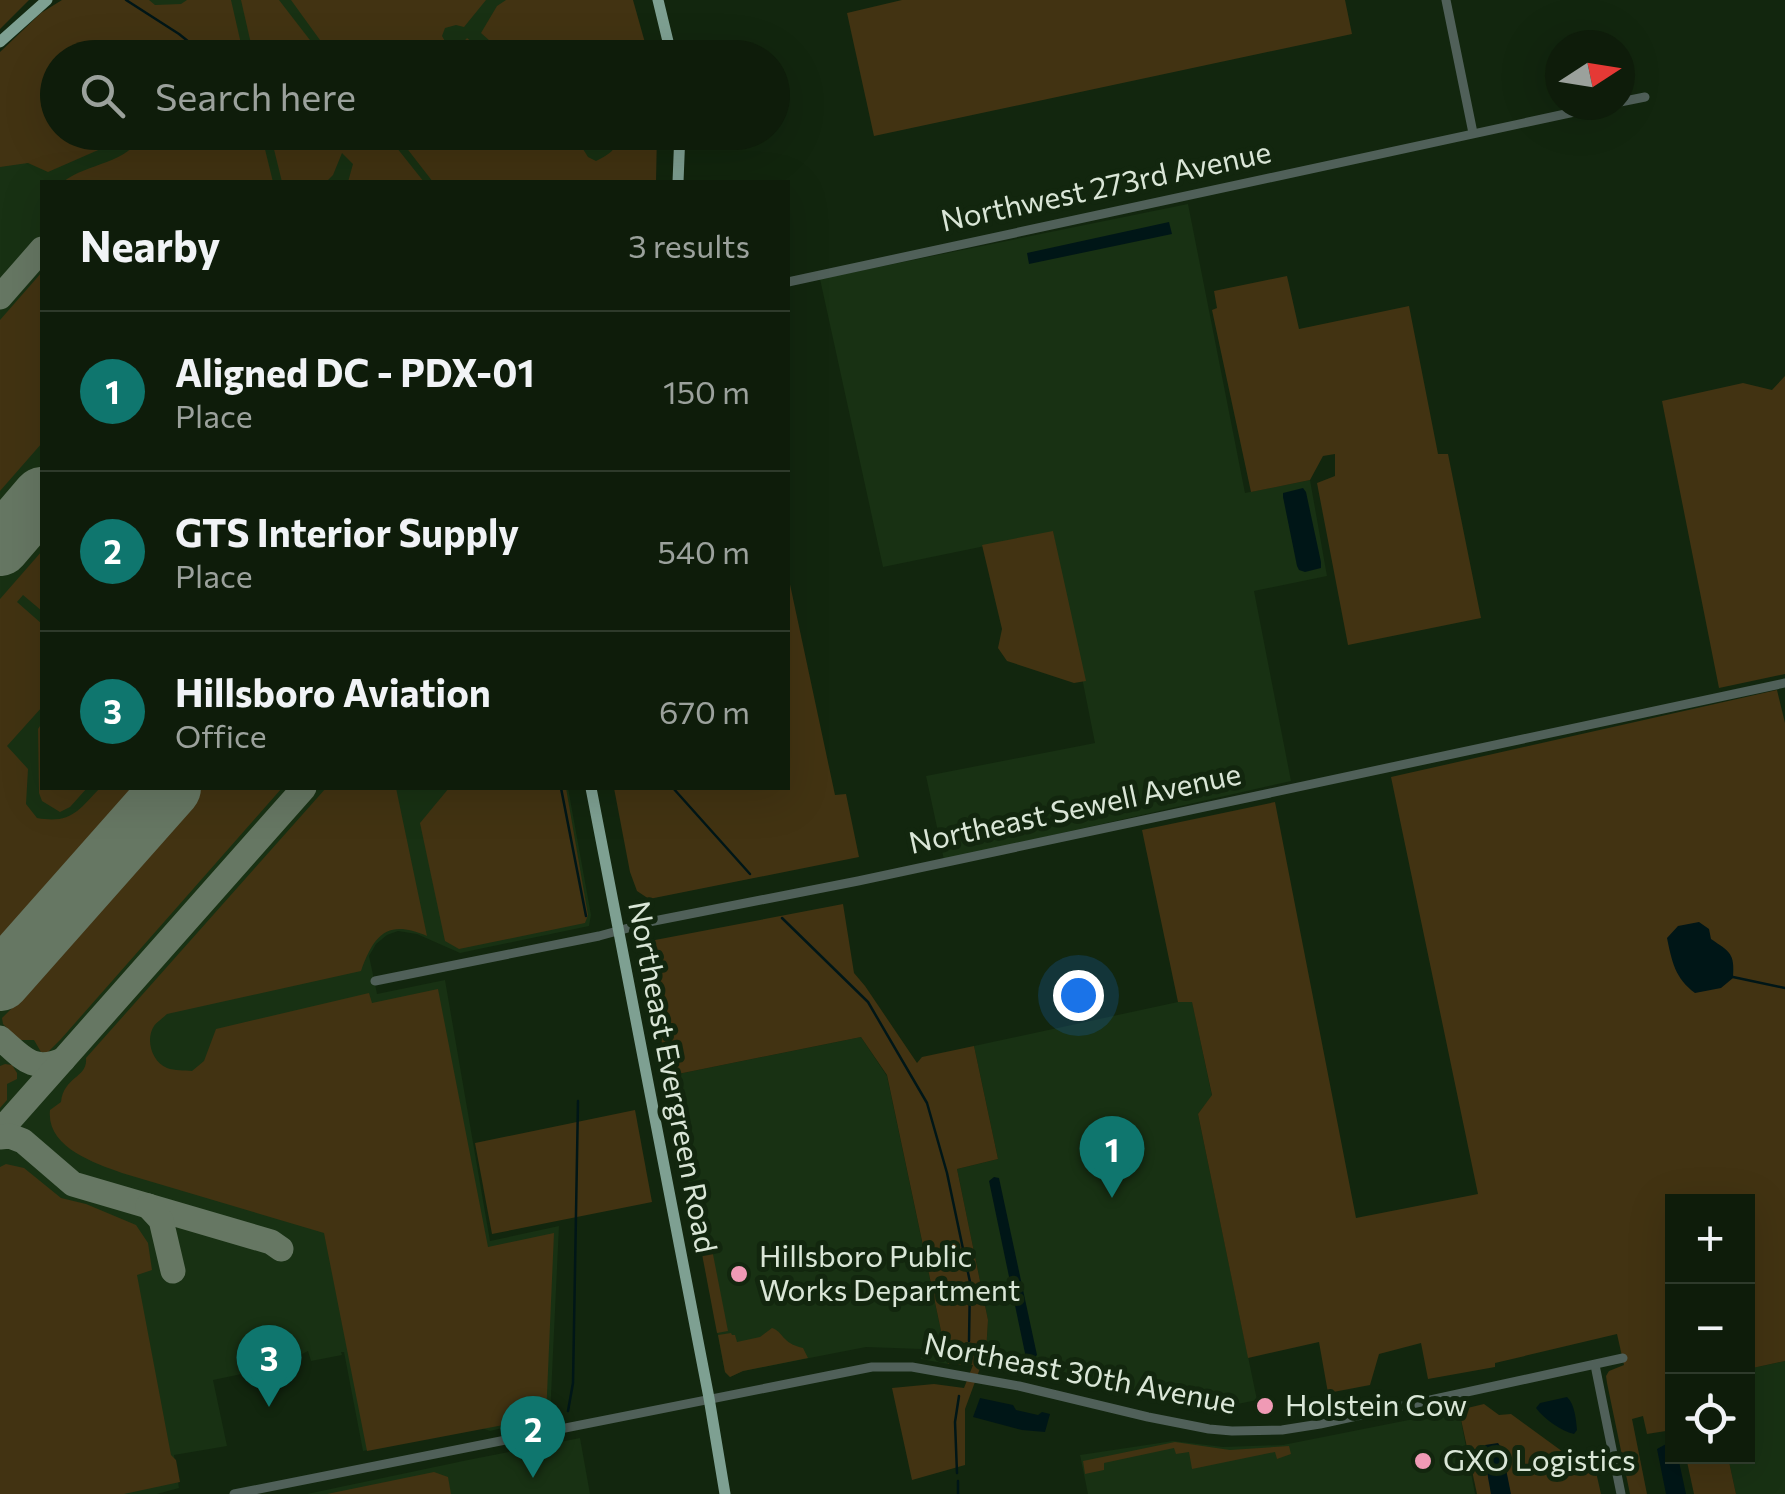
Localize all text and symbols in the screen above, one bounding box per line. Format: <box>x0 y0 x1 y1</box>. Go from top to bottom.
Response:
north arrow <box>1545 30 1635 120</box>
search box <box>40 40 790 150</box>
icon: search <box>75 68 130 123</box>
text: Search here <box>155 72 356 119</box>
street label: Northwest 273rd Avenue <box>937 131 1274 238</box>
text: Nearby <box>80 219 220 271</box>
text: 3 results <box>628 225 750 265</box>
text: Aligned DC - PDX-01 <box>175 348 535 395</box>
text: 1 <box>105 371 120 411</box>
text: 150 m <box>663 371 750 411</box>
text: Place <box>175 395 253 435</box>
text: GTS Interior Supply <box>175 508 519 555</box>
text: 2 <box>103 531 122 571</box>
text: 540 m <box>657 531 750 571</box>
text: Place <box>175 555 253 595</box>
text: Hillsboro Aviation <box>175 668 491 715</box>
text: 3 <box>103 691 122 731</box>
text: 670 m <box>659 691 750 731</box>
text: Office <box>175 715 267 755</box>
street label: Northeast Sewell Avenue <box>905 753 1244 860</box>
street label: Northeast Evergreen Road <box>622 898 727 1256</box>
your location <box>1053 970 1104 1021</box>
pin: 1 <box>1080 1116 1144 1198</box>
map controls <box>1665 1194 1755 1464</box>
button: + <box>1665 1194 1755 1284</box>
place label: Hillsboro Public Works Department <box>759 1236 1020 1307</box>
marker: Hillsboro Public Works Department <box>728 1263 750 1285</box>
button: − <box>1665 1284 1755 1374</box>
street label: Northeast 30th Avenue <box>921 1323 1240 1420</box>
pin: 3 <box>236 1324 302 1407</box>
button: locate <box>1665 1374 1755 1464</box>
place label: Holstein Cow <box>1285 1385 1467 1422</box>
marker: Holstein Cow <box>1254 1395 1276 1417</box>
pin: 2 <box>500 1396 566 1478</box>
place label: GXO Logistics <box>1443 1440 1636 1477</box>
marker: GXO Logistics <box>1412 1450 1434 1472</box>

